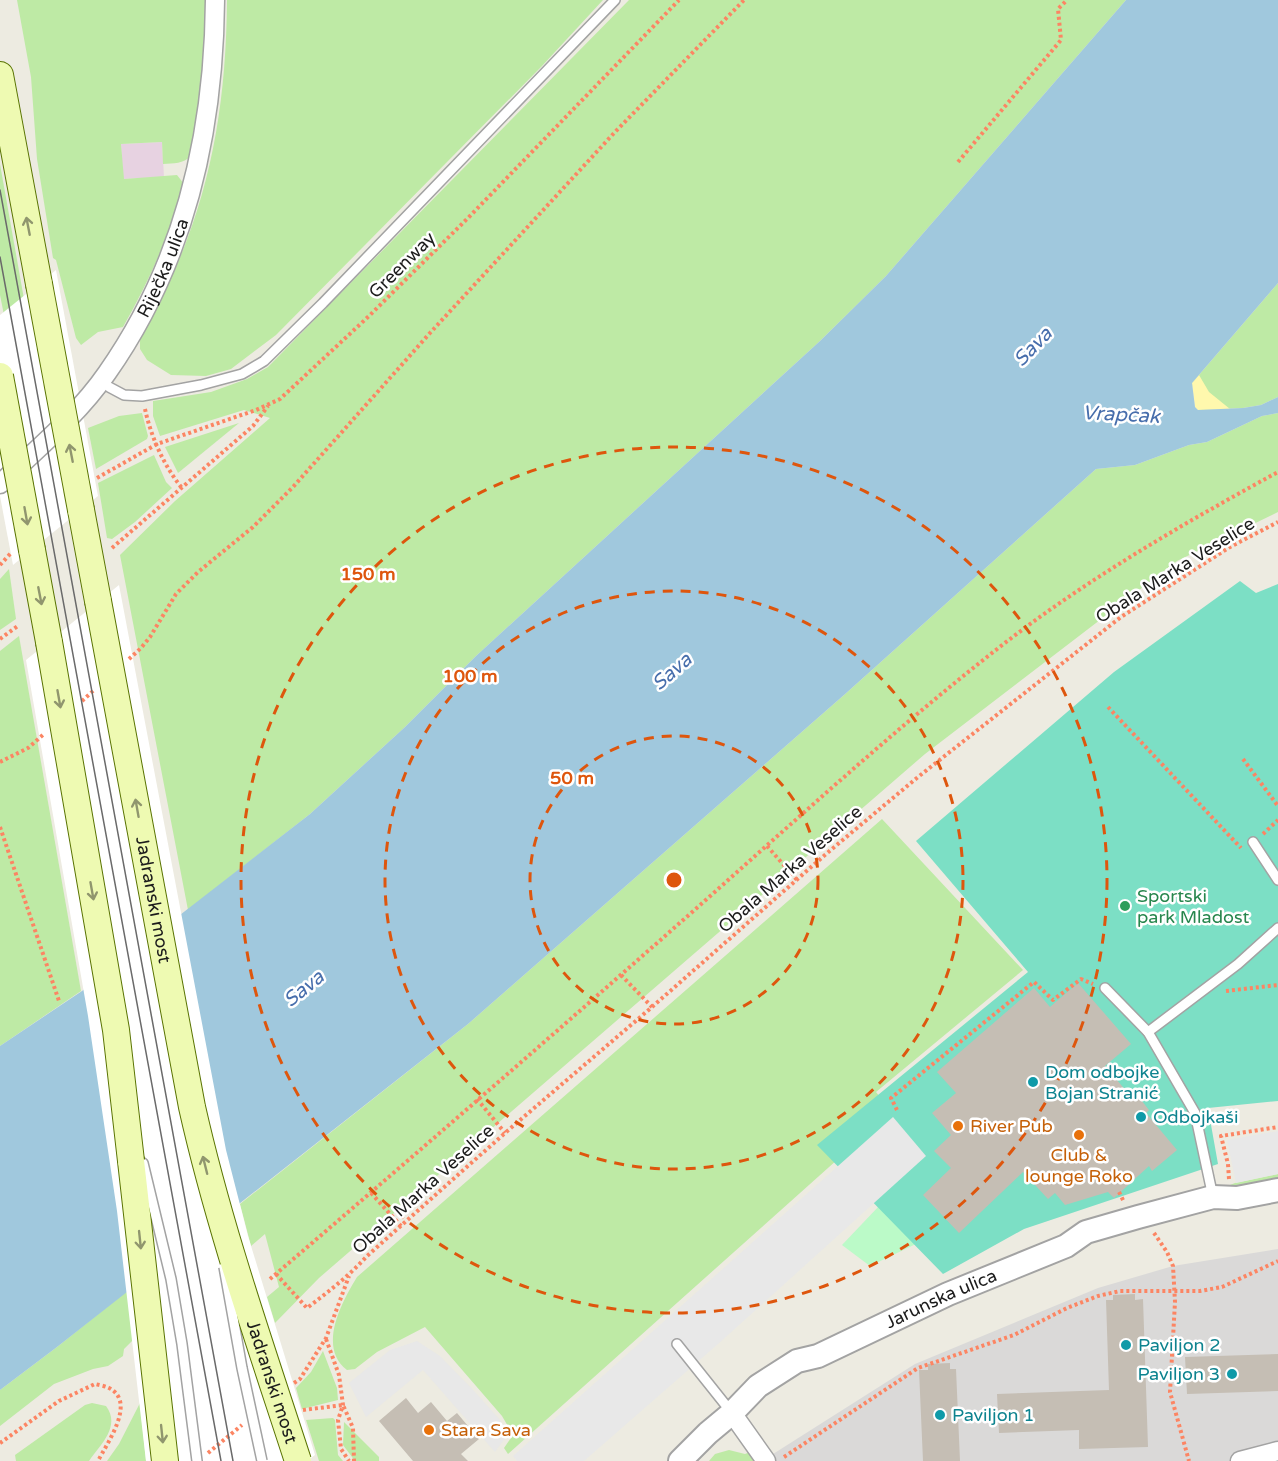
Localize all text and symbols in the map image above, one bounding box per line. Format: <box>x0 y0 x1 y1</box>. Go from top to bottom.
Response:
street label: Riječka ulica <box>132 215 193 321</box>
one-way arrow <box>22 217 33 237</box>
street label: Greenway <box>364 227 440 303</box>
water label: Sava <box>1009 322 1058 372</box>
water label: Vrapčak <box>1082 401 1162 429</box>
one-way arrow <box>65 443 76 463</box>
one-way arrow <box>20 506 31 526</box>
street label: Obala Marka Veselice <box>1091 512 1259 628</box>
text: 150 m <box>340 563 396 585</box>
one-way arrow <box>35 585 46 605</box>
water label: Sava <box>647 648 697 696</box>
text: 100 m <box>442 665 498 687</box>
one-way arrow <box>54 689 65 709</box>
text: 50 m <box>550 767 594 789</box>
one-way arrow <box>131 799 142 819</box>
street label: Obala Marka Veselice <box>714 801 866 937</box>
street label: Jadranski most <box>131 835 176 965</box>
centre of rings <box>664 870 684 890</box>
one-way arrow <box>87 881 98 901</box>
place label: Sportski park Mladost <box>1137 885 1250 928</box>
marker: Sportski park Mladost <box>1118 899 1132 913</box>
water label: Sava <box>279 965 330 1013</box>
place label: Dom odbojke Bojan Stranić <box>1045 1061 1159 1104</box>
marker: Dom odbojke Bojan Stranić <box>1026 1075 1040 1089</box>
place label: Odbojkaši <box>1153 1106 1238 1128</box>
marker: Odbojkaši <box>1134 1110 1148 1124</box>
place label: River Pub <box>970 1115 1053 1137</box>
marker: River Pub <box>951 1119 965 1133</box>
street label: Obala Marka Veselice <box>348 1120 498 1258</box>
marker: Club & lounge Roko <box>1072 1128 1086 1142</box>
place label: Club & lounge Roko <box>1025 1144 1133 1187</box>
one-way arrow <box>199 1155 211 1174</box>
one-way arrow <box>135 1230 146 1249</box>
street label: Jarunska ulica <box>882 1264 1000 1333</box>
street label: Jadranski most <box>242 1317 303 1446</box>
place label: Paviljon 2 <box>1138 1334 1221 1356</box>
marker: Paviljon 2 <box>1119 1338 1133 1352</box>
place label: Paviljon 3 <box>1137 1363 1220 1385</box>
marker: Paviljon 3 <box>1225 1367 1239 1381</box>
place label: Paviljon 1 <box>952 1404 1035 1426</box>
marker: Paviljon 1 <box>933 1408 947 1422</box>
place label: Stara Sava <box>441 1419 531 1441</box>
one-way arrow <box>157 1423 168 1443</box>
marker: Stara Sava <box>422 1423 436 1437</box>

